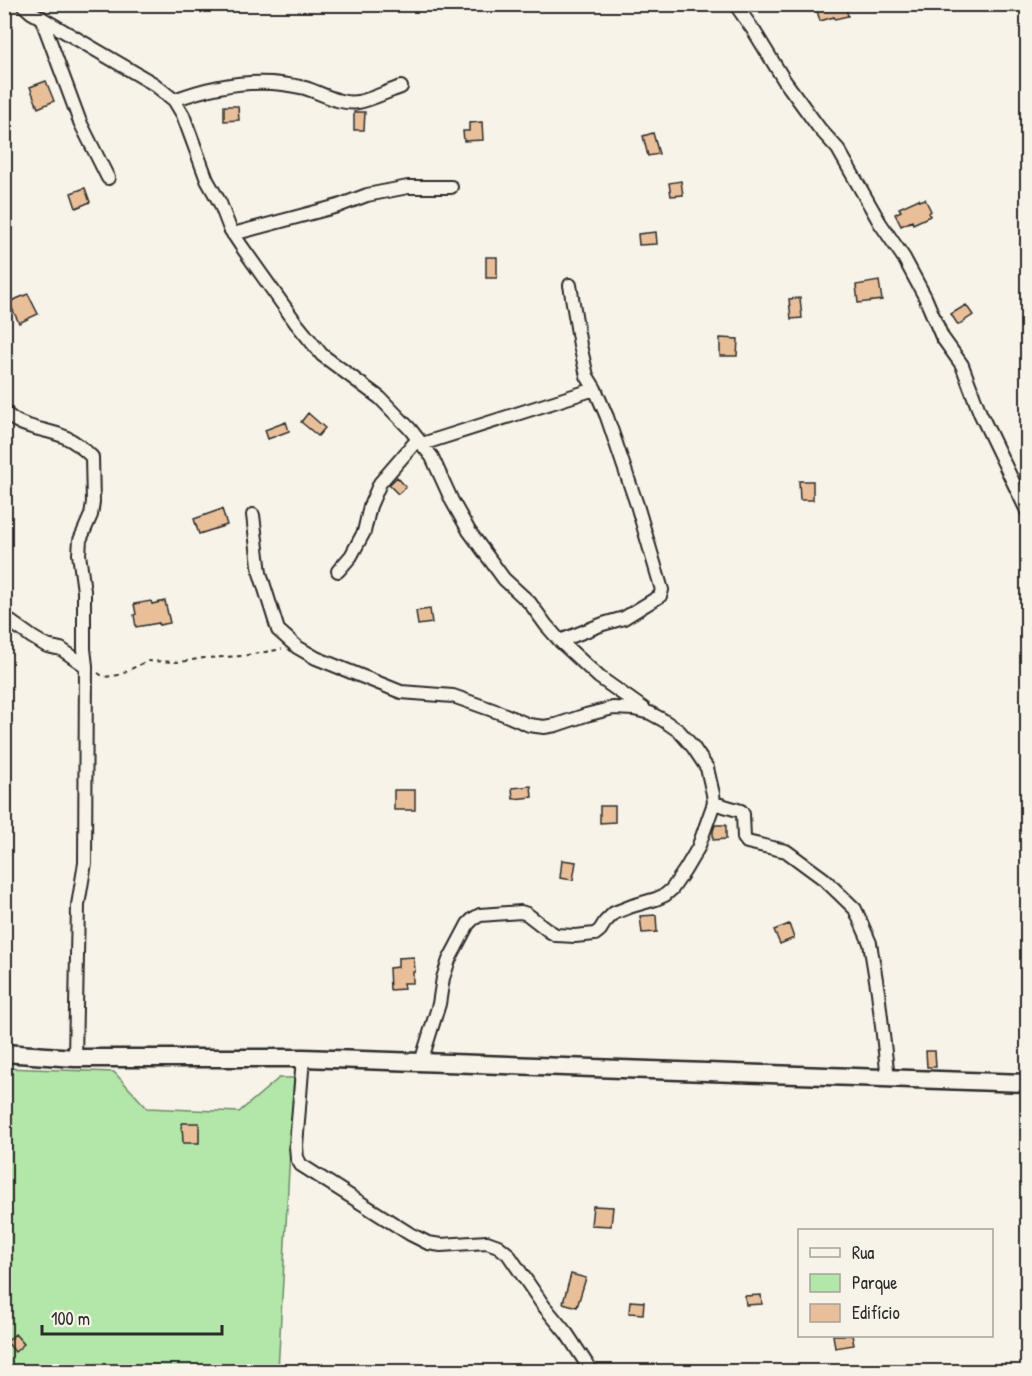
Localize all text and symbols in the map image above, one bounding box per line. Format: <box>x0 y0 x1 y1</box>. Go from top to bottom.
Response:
legend <box>798 1229 993 1337</box>
text: Rua <box>852 1240 874 1265</box>
text: Parque <box>852 1270 897 1295</box>
scale bar <box>42 1298 222 1336</box>
text: Edifício <box>852 1300 900 1325</box>
text: 100 m <box>51 1306 90 1331</box>

